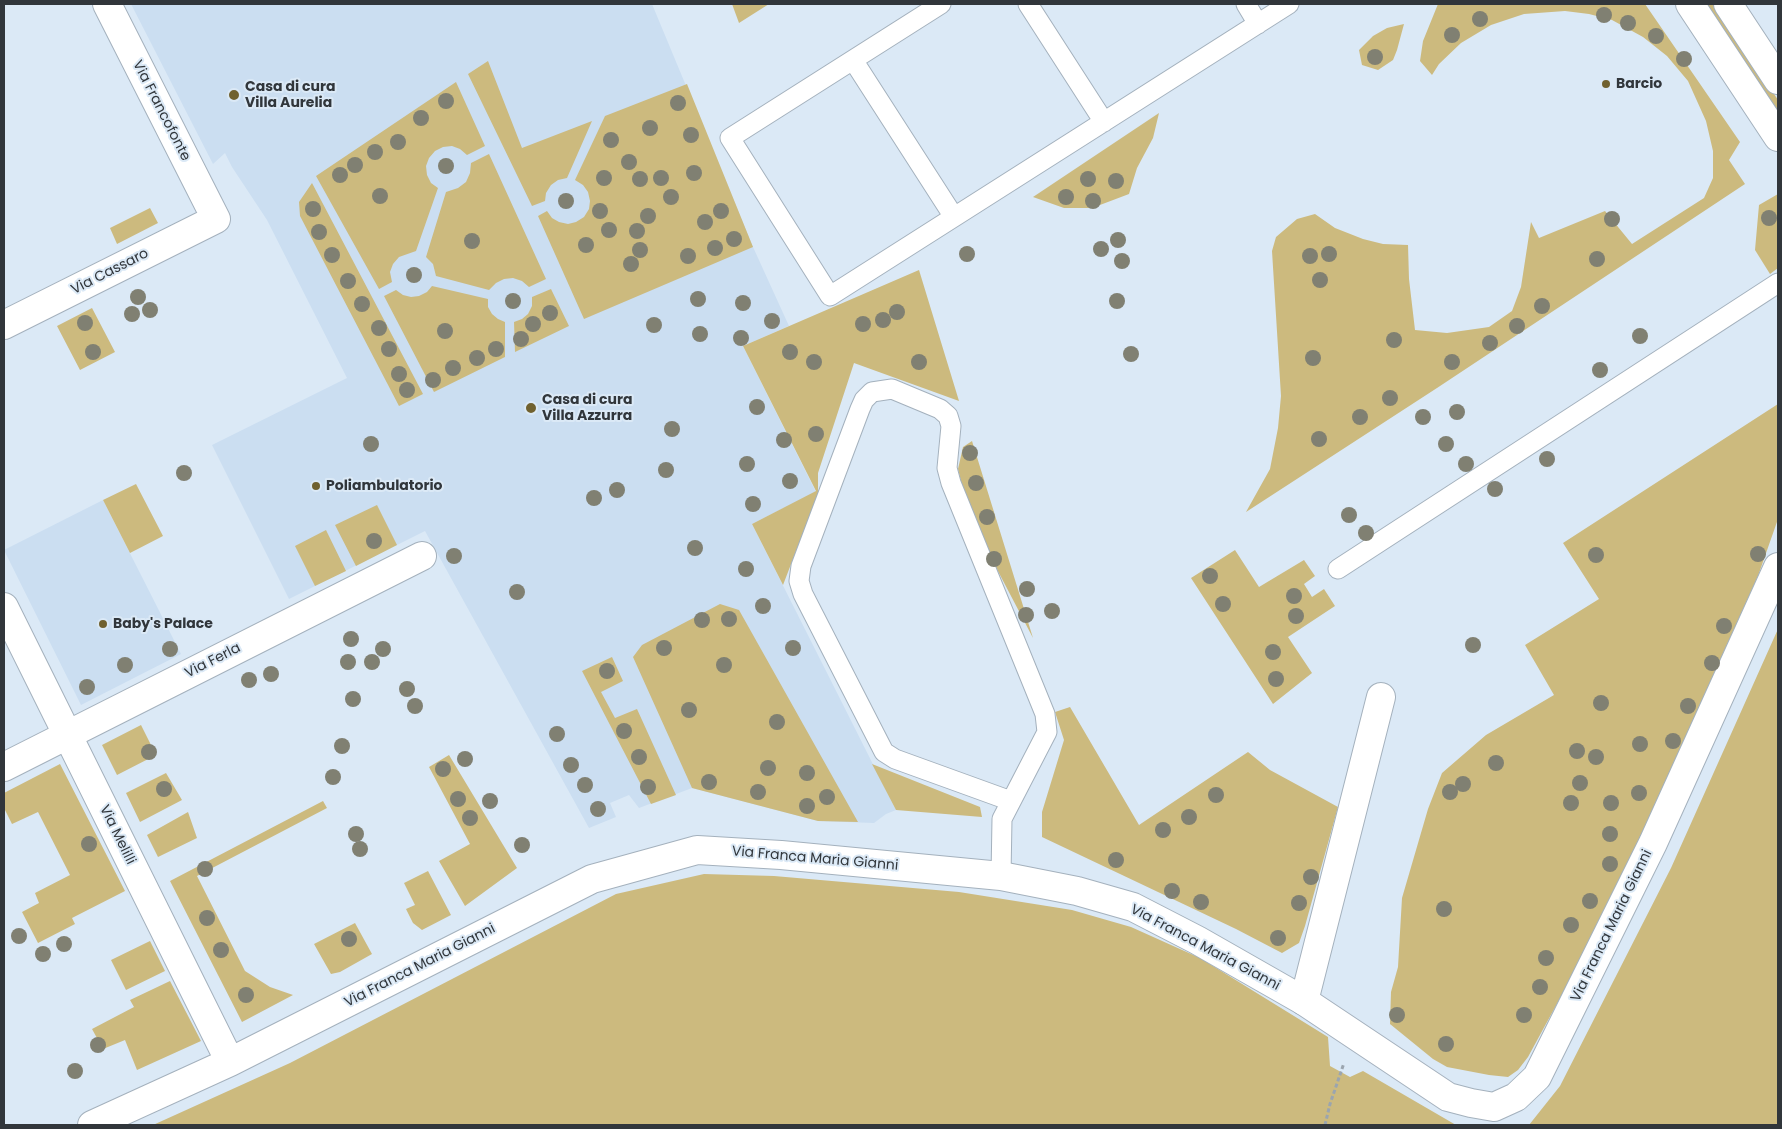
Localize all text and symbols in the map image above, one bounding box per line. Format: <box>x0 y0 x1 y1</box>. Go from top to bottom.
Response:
street label: Via Francofonte <box>128 58 194 164</box>
place label: Barcio <box>1616 76 1662 92</box>
marker: Barcio <box>1600 78 1612 90</box>
place label: Casa di cura Villa Aurelia <box>245 79 335 111</box>
marker: Casa di cura Villa Aurelia <box>227 88 241 102</box>
street label: Via Cassaro <box>68 245 152 299</box>
place label: Casa di cura Villa Azzurra <box>542 392 632 424</box>
marker: Casa di cura Villa Azzurra <box>524 401 538 415</box>
place label: Poliambulatorio <box>326 478 442 494</box>
marker: Poliambulatorio <box>310 480 322 492</box>
place label: Baby's Palace <box>113 616 213 632</box>
marker: Baby's Palace <box>97 618 109 630</box>
street label: Via Ferla <box>182 640 244 682</box>
street label: Via Melilli <box>95 803 139 867</box>
street label: Via Franca Maria Gianni <box>731 843 899 875</box>
street label: Via Franca Maria Gianni <box>1568 847 1656 1005</box>
street label: Via Franca Maria Gianni <box>1127 901 1283 995</box>
street label: Via Franca Maria Gianni <box>342 921 498 1011</box>

